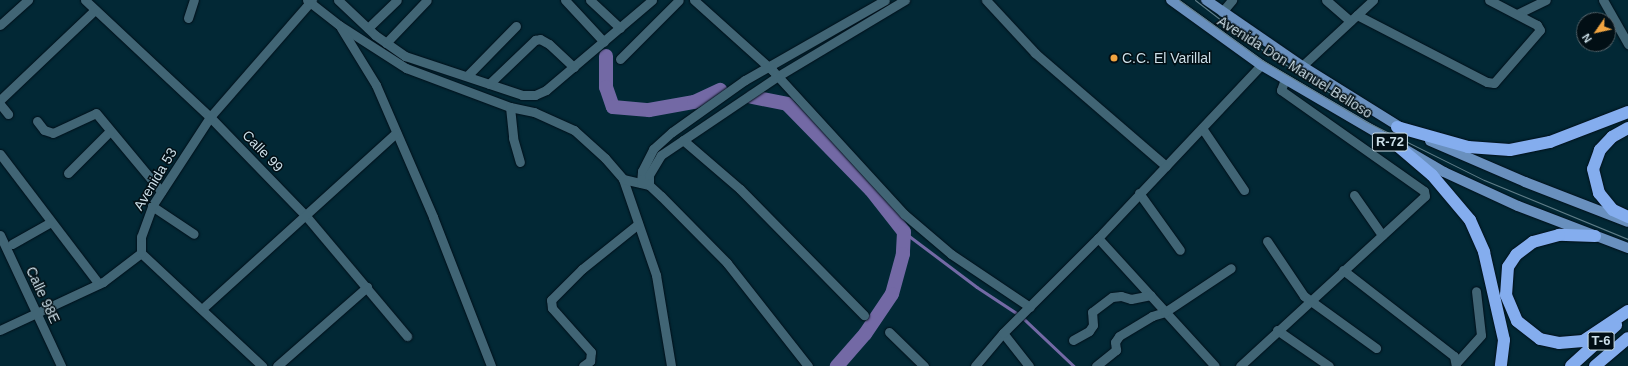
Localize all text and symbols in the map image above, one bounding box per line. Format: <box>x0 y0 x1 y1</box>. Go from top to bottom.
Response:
street label: Avenida Don Manuel Belloso <box>1214 12 1376 122</box>
north arrow <box>1576 12 1616 52</box>
text: N <box>1580 32 1594 45</box>
place label: C.C. El Varillal <box>1122 50 1211 66</box>
marker: C.C. El Varillal <box>1109 53 1119 63</box>
street label: Calle 99 <box>239 127 287 175</box>
road number: R-72 <box>1371 131 1409 153</box>
street label: Avenida 53 <box>130 145 180 213</box>
street label: Calle 98E <box>23 264 63 326</box>
road number: T-6 <box>1587 330 1615 352</box>

